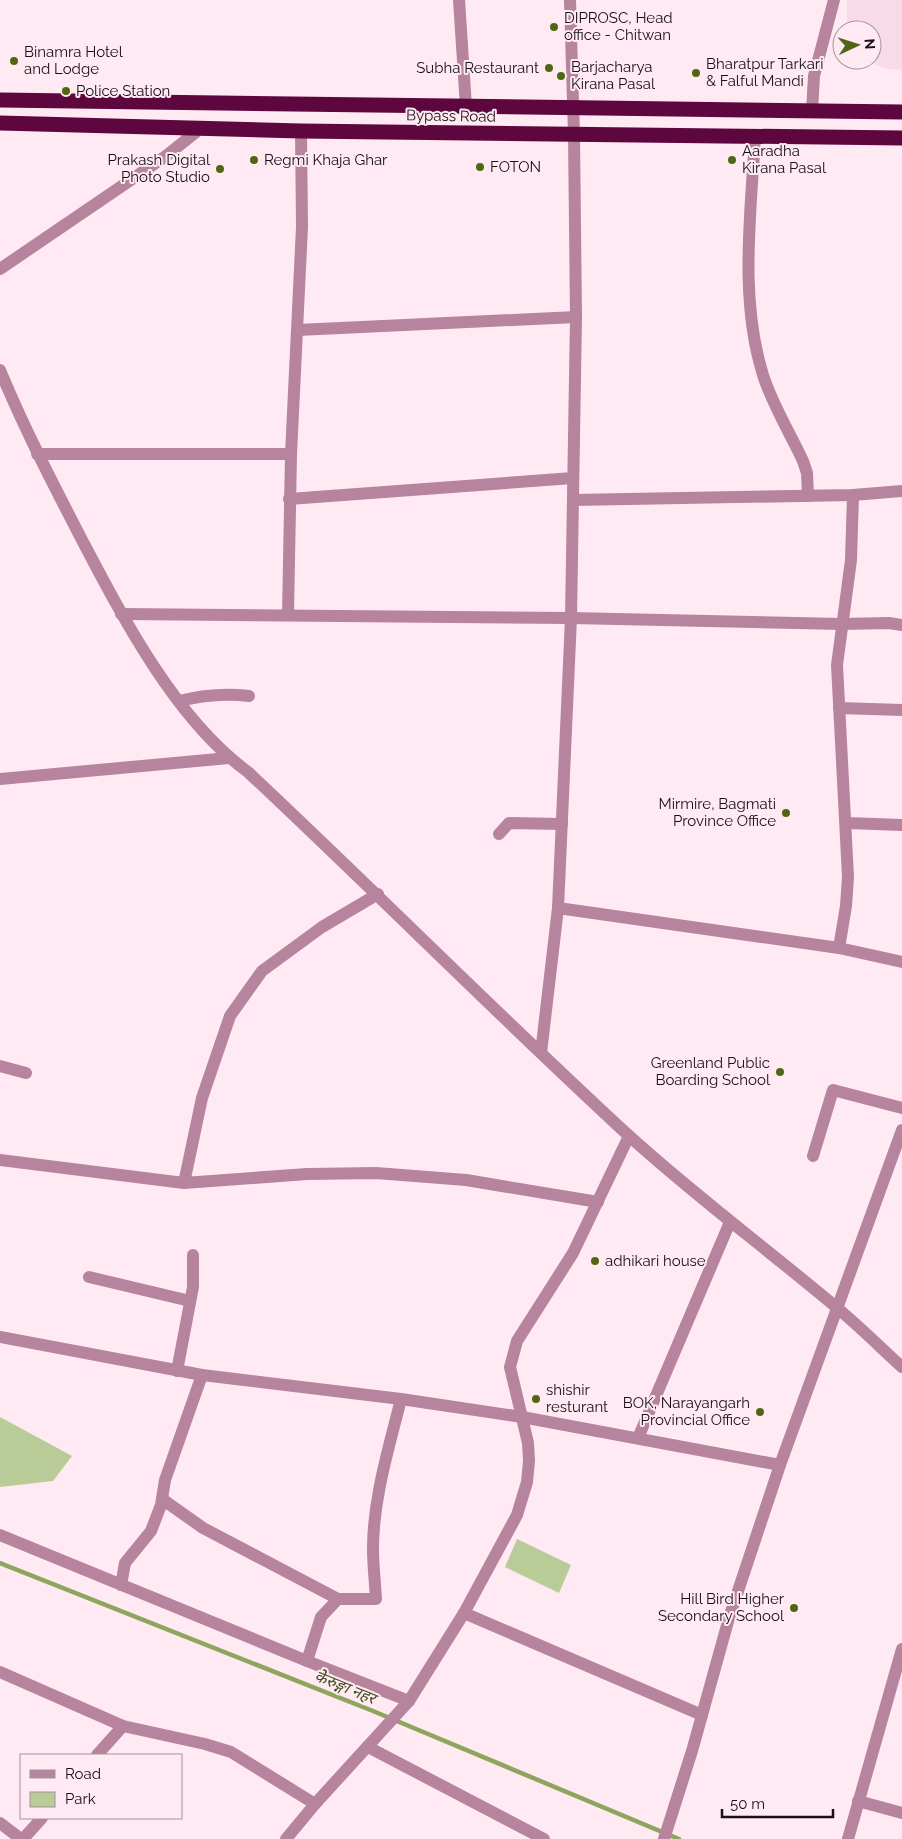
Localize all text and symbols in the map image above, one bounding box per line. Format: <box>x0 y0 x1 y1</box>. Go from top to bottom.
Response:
place label: DIPROSC, Head office - Chitwan <box>564 9 673 44</box>
north arrow <box>832 20 882 70</box>
marker: DIPROSC, Head office - Chitwan <box>548 21 560 33</box>
text: N <box>862 38 878 50</box>
place label: Binamra Hotel and Lodge <box>24 43 124 78</box>
marker: Binamra Hotel and Lodge <box>8 55 20 67</box>
place label: Bharatpur Tarkari & Falful Mandi <box>706 55 823 90</box>
place label: Barjacharya Kirana Pasal <box>571 58 656 93</box>
place label: Subha Restaurant <box>416 59 539 77</box>
marker: Subha Restaurant <box>543 62 555 74</box>
marker: Bharatpur Tarkari & Falful Mandi <box>690 67 702 79</box>
marker: Barjacharya Kirana Pasal <box>555 70 567 82</box>
place label: Police Station <box>76 82 170 100</box>
marker: Police Station <box>60 85 72 97</box>
street label: Bypass Road <box>406 106 496 126</box>
place label: Aaradha Kirana Pasal <box>742 142 827 177</box>
place label: Prakash Digital Photo Studio <box>108 151 211 186</box>
place label: Regmi Khaja Ghar <box>264 151 388 169</box>
marker: Regmi Khaja Ghar <box>248 154 260 166</box>
marker: Aaradha Kirana Pasal <box>726 154 738 166</box>
place label: FOTON <box>490 158 541 176</box>
marker: FOTON <box>474 161 486 173</box>
marker: Prakash Digital Photo Studio <box>214 163 226 175</box>
place label: Mirmire, Bagmati Province Office <box>659 795 776 830</box>
marker: Mirmire, Bagmati Province Office <box>780 807 792 819</box>
place label: Greenland Public Boarding School <box>651 1054 771 1089</box>
marker: Greenland Public Boarding School <box>774 1066 786 1078</box>
place label: adhikari house <box>605 1252 706 1270</box>
marker: adhikari house <box>589 1255 601 1267</box>
place label: shishir resturant <box>546 1381 608 1416</box>
marker: shishir resturant <box>530 1393 542 1405</box>
place label: BOK, Narayangarh Provincial Office <box>623 1394 750 1429</box>
marker: BOK, Narayangarh Provincial Office <box>754 1406 766 1418</box>
place label: Hill Bird Higher Secondary School <box>658 1590 785 1625</box>
marker: Hill Bird Higher Secondary School <box>788 1602 800 1614</box>
water label: केेरुङ्गा नहर <box>312 1666 381 1709</box>
legend <box>20 1754 182 1819</box>
text: Road <box>65 1765 101 1783</box>
scale bar <box>722 1786 833 1818</box>
text: Park <box>65 1790 96 1808</box>
text: 50 m <box>730 1795 765 1813</box>

